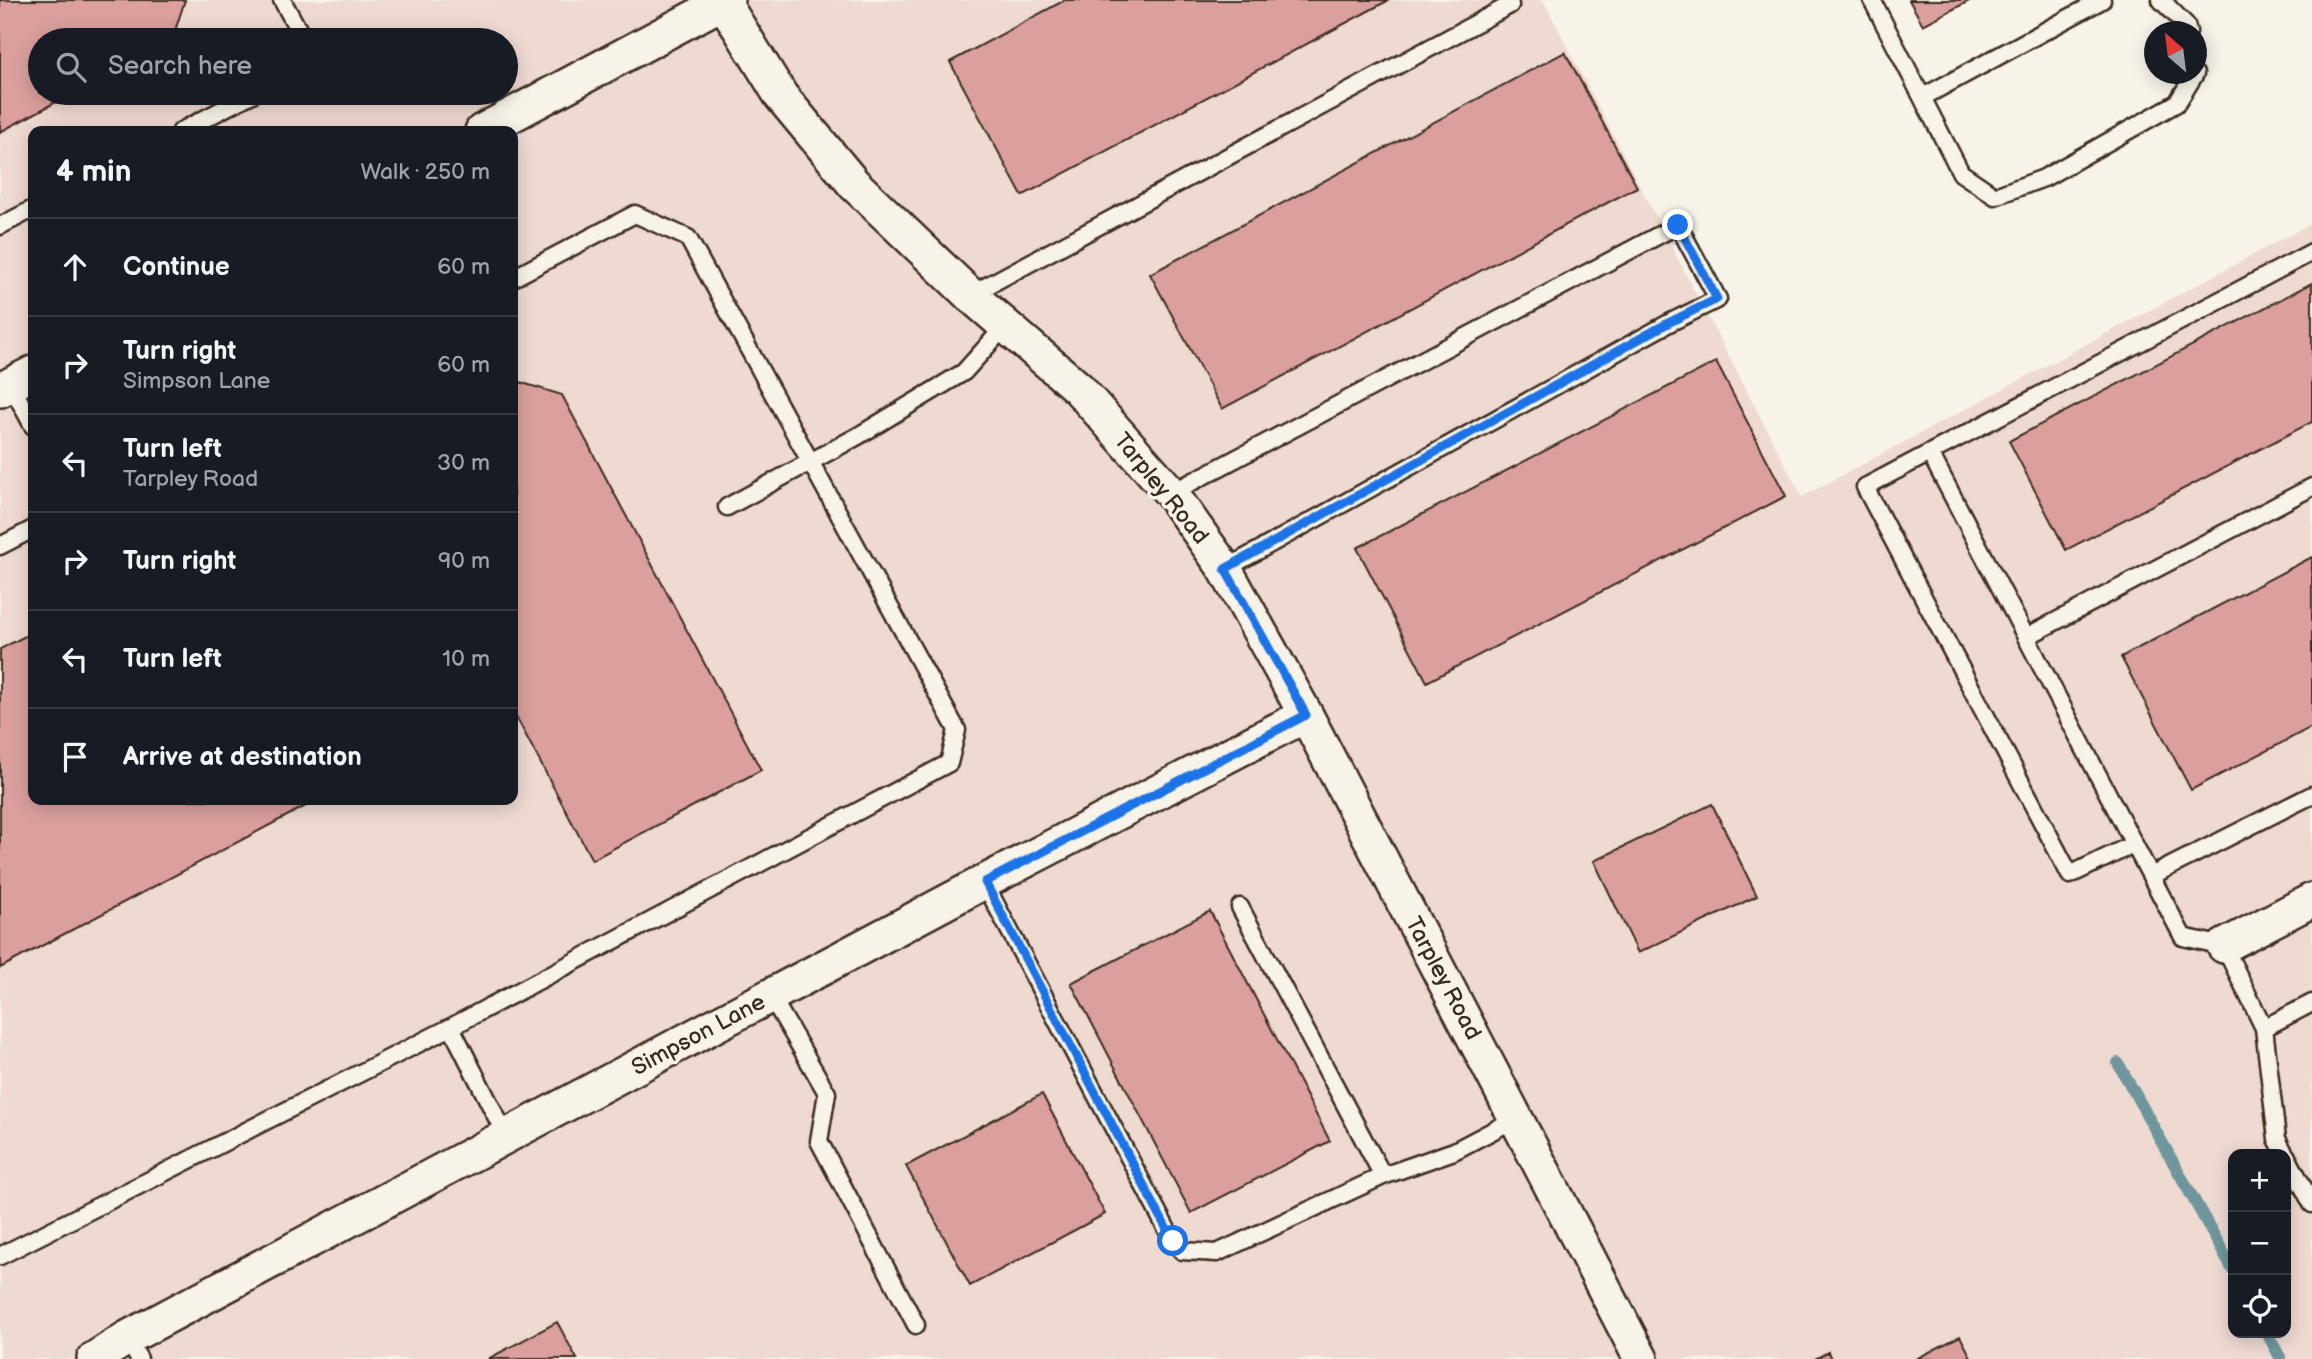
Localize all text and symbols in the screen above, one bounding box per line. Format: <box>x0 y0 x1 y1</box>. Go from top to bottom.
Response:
north arrow <box>2144 21 2207 84</box>
search box <box>28 28 518 105</box>
icon: search <box>52 48 90 86</box>
text: Search here <box>108 51 252 82</box>
text: 4 min <box>56 154 131 190</box>
text: Walk · 250 m <box>360 158 490 186</box>
route end <box>1662 209 1693 240</box>
icon: ahead <box>56 248 94 286</box>
text: Continue <box>123 252 230 283</box>
text: 60 m <box>437 253 490 281</box>
text: Turn right <box>123 336 236 367</box>
icon: right <box>56 346 94 384</box>
text: 60 m <box>437 351 490 379</box>
text: Simpson Lane <box>123 367 270 395</box>
street label: Tarpley Road <box>1108 427 1215 550</box>
text: Turn left <box>123 434 222 465</box>
icon: left <box>56 444 94 482</box>
text: 30 m <box>437 449 490 477</box>
text: Tarpley Road <box>123 465 258 493</box>
icon: right <box>56 542 94 580</box>
text: Turn right <box>123 546 236 577</box>
text: 90 m <box>438 547 490 575</box>
icon: left <box>56 640 94 678</box>
text: Turn left <box>123 644 222 675</box>
text: 10 m <box>442 645 490 673</box>
icon: arrive <box>56 738 94 776</box>
text: Arrive at destination <box>123 742 362 773</box>
street label: Tarpley Road <box>1399 912 1487 1045</box>
street label: Simpson Lane <box>627 988 770 1082</box>
map controls <box>2228 1149 2291 1338</box>
button: + <box>2228 1149 2291 1212</box>
button: − <box>2228 1212 2291 1275</box>
route start <box>1157 1225 1188 1256</box>
button: locate <box>2228 1275 2291 1338</box>

